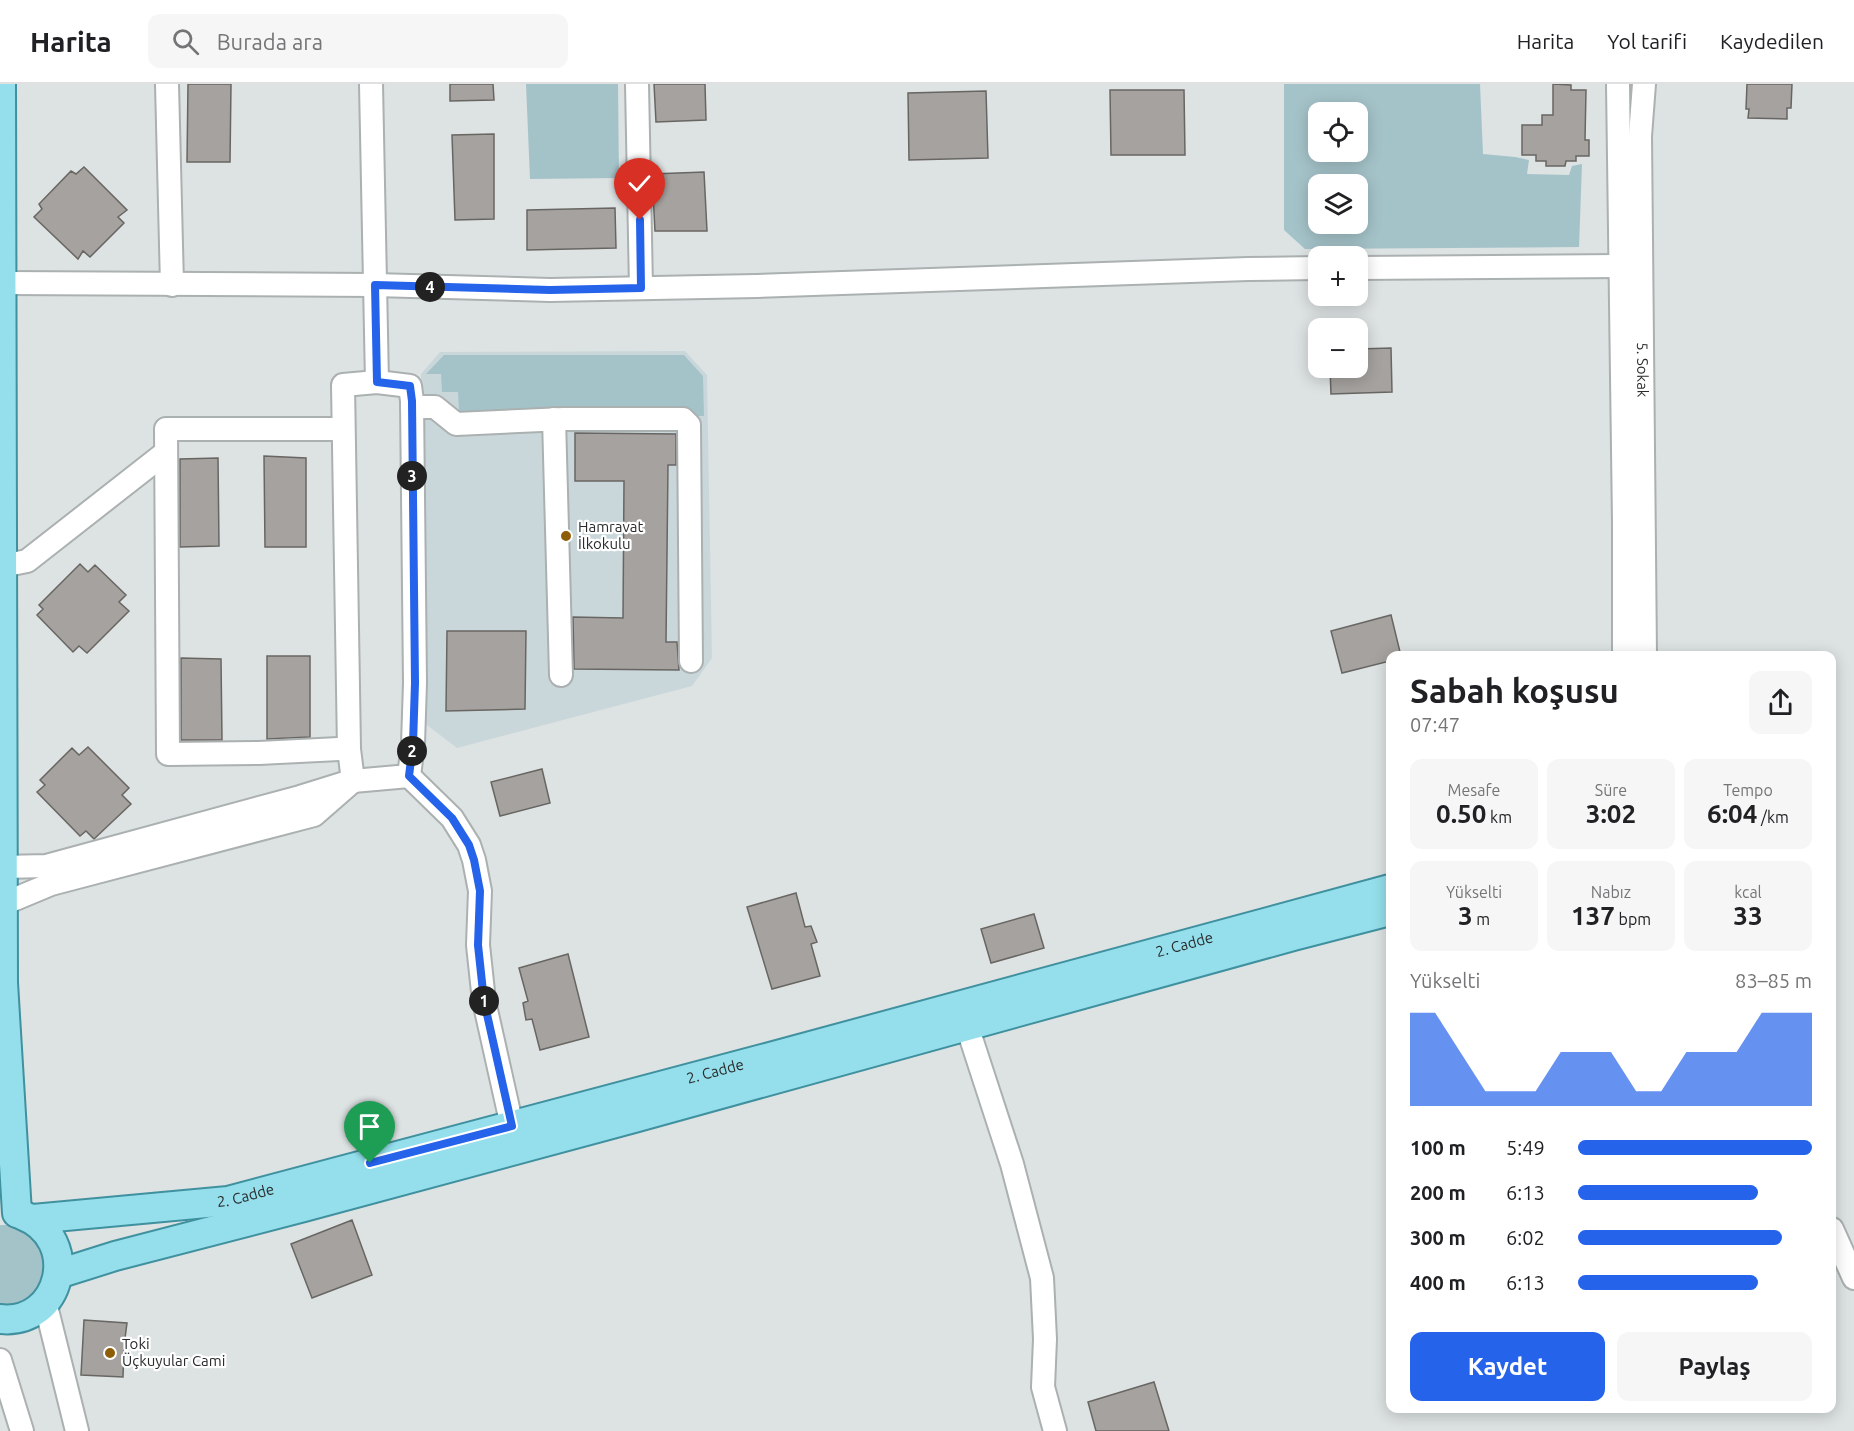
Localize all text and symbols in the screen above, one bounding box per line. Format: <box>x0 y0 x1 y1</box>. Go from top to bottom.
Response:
search box <box>148 14 568 68</box>
icon: search <box>169 25 202 58</box>
text: Harita <box>30 26 112 57</box>
text: Burada ara <box>217 29 323 54</box>
text: Harita <box>1517 29 1574 53</box>
text: Yol tarifi <box>1607 29 1687 53</box>
text: Kaydedilen <box>1720 29 1824 53</box>
map controls <box>1308 102 1368 378</box>
button: locate <box>1308 102 1368 162</box>
pin <box>614 158 665 220</box>
icon: check <box>623 167 656 200</box>
button: layers <box>1308 174 1368 234</box>
button: + <box>1308 246 1368 306</box>
pin: 4 <box>415 272 445 302</box>
text: 4 <box>425 278 435 296</box>
button: − <box>1308 318 1368 378</box>
street label: 5. Sokak <box>1634 342 1652 398</box>
pin: 3 <box>397 461 427 491</box>
text: 3 <box>407 467 417 485</box>
place label: Hamravat İlkokulu <box>578 518 643 552</box>
marker: Hamravat İlkokulu <box>559 529 573 543</box>
button: share <box>1749 671 1812 734</box>
text: Sabah koşusu <box>1410 672 1619 709</box>
text: 07:47 <box>1410 713 1460 736</box>
pin: 2 <box>397 736 427 766</box>
text: 2 <box>407 742 417 760</box>
text: Mesafe <box>1448 781 1500 799</box>
text: Süre <box>1595 781 1627 799</box>
text: Tempo <box>1723 781 1773 799</box>
text: 0.50 <box>1436 799 1486 828</box>
text: 3:02 <box>1586 799 1636 828</box>
text: 6:04 <box>1707 799 1757 828</box>
text: km <box>1486 808 1512 826</box>
text: /km <box>1757 808 1789 826</box>
text: Yükselti <box>1446 883 1502 901</box>
text: Nabız <box>1591 883 1631 901</box>
text: kcal <box>1734 883 1762 901</box>
text: 3 <box>1458 901 1473 930</box>
text: 137 <box>1571 901 1615 930</box>
text: 33 <box>1733 901 1763 930</box>
text: m <box>1473 910 1490 928</box>
text: bpm <box>1615 910 1651 928</box>
street label: 2. Cadde <box>1154 928 1215 960</box>
text: Yükselti <box>1410 969 1480 992</box>
text: 83–85 m <box>1735 969 1812 992</box>
pin: 1 <box>469 986 499 1016</box>
text: 1 <box>479 992 489 1010</box>
street label: 2. Cadde <box>685 1055 746 1087</box>
pin <box>344 1101 395 1163</box>
icon: arrive <box>353 1110 386 1143</box>
text: 100 m <box>1410 1136 1466 1159</box>
text: 5:49 <box>1506 1136 1545 1159</box>
street label: 2. Cadde <box>216 1180 276 1210</box>
text: 200 m <box>1410 1181 1466 1204</box>
text: 6:13 <box>1506 1181 1545 1204</box>
text: 300 m <box>1410 1226 1466 1249</box>
text: 6:02 <box>1506 1226 1545 1249</box>
text: 400 m <box>1410 1271 1466 1294</box>
text: 6:13 <box>1506 1271 1545 1294</box>
button: Kaydet <box>1410 1332 1605 1401</box>
button: Paylaş <box>1617 1332 1812 1401</box>
place label: Toki Üçkuyular Cami <box>122 1335 225 1369</box>
marker: Toki Üçkuyular Cami <box>103 1346 117 1360</box>

